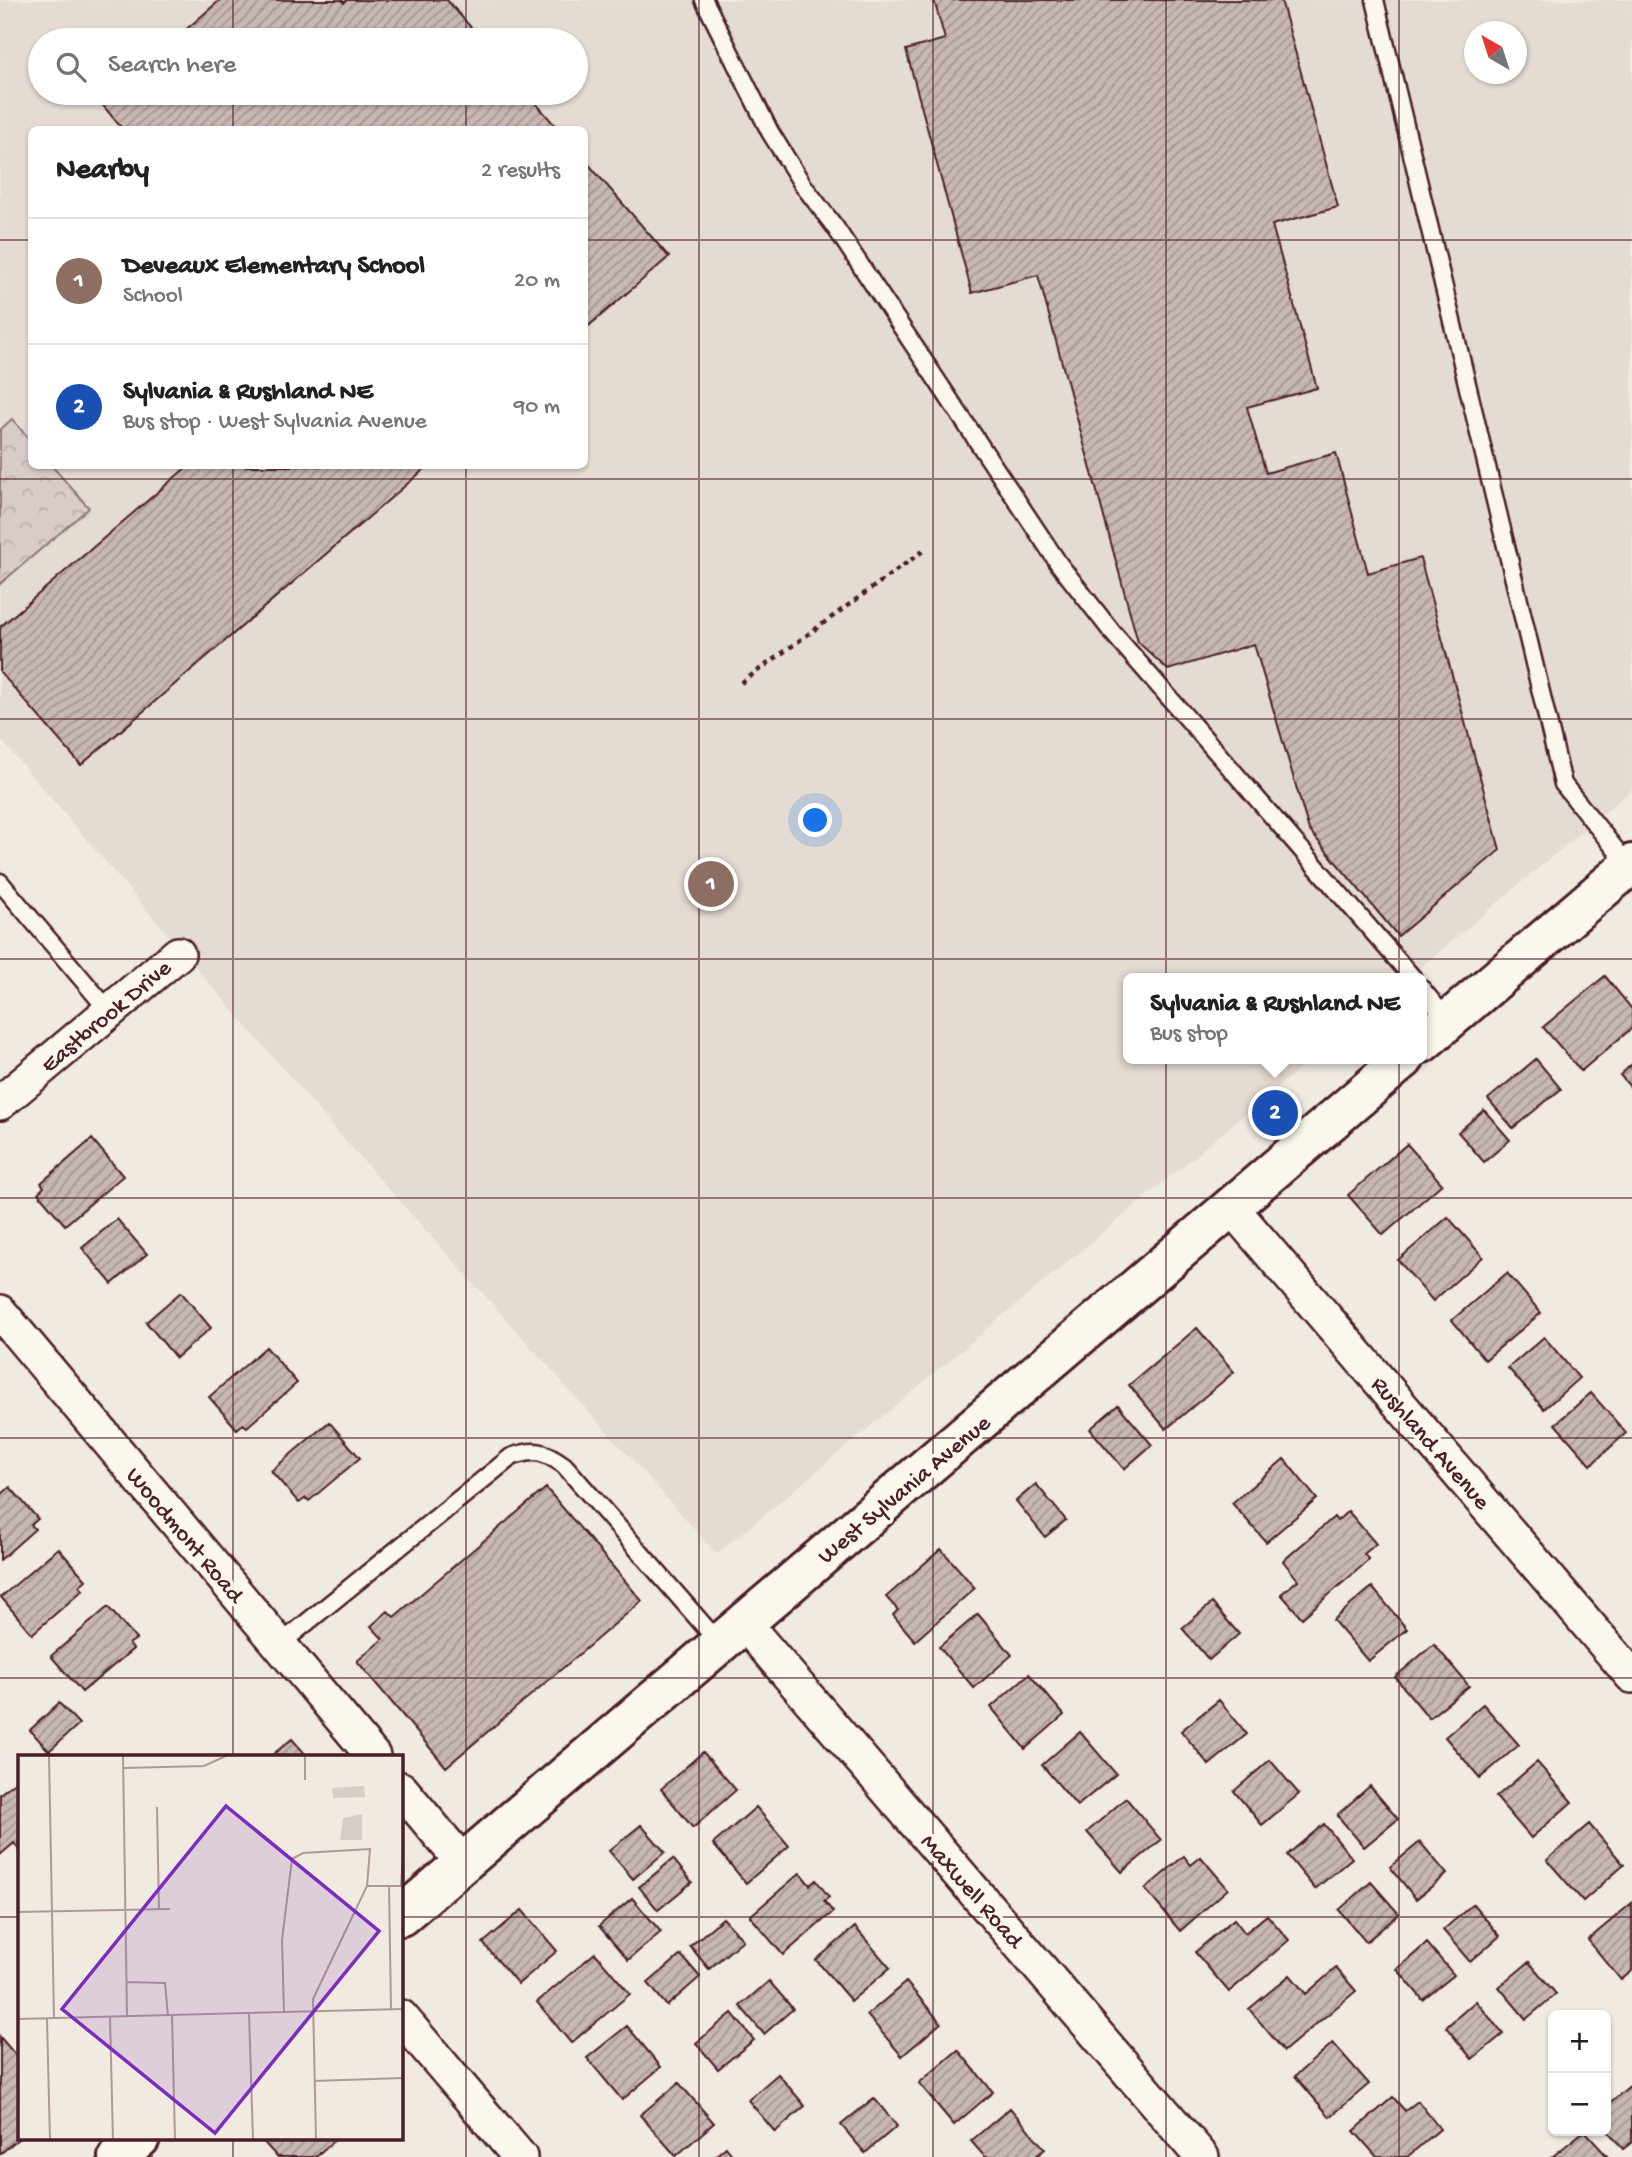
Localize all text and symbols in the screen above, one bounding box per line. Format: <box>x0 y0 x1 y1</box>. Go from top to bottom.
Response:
north arrow <box>1464 21 1527 84</box>
search box <box>28 28 588 105</box>
icon: search <box>52 48 90 86</box>
text: Search here <box>108 51 236 82</box>
text: Nearby <box>56 154 149 189</box>
text: 2 results <box>481 158 560 185</box>
text: Deveaux Elementary School <box>123 252 425 283</box>
text: 1 <box>74 268 84 295</box>
text: 20 m <box>514 268 560 295</box>
text: School <box>123 283 183 310</box>
text: Sylvania & Rushland NE <box>123 378 373 409</box>
text: 2 <box>73 394 85 421</box>
text: 90 m <box>514 394 560 421</box>
text: Bus stop · West Sylvania Avenue <box>123 409 427 436</box>
your location <box>798 803 832 837</box>
pin: 1 <box>688 858 734 910</box>
street label: Eastbrook Drive <box>36 954 179 1081</box>
popup <box>1123 973 1427 1064</box>
text: Sylvania & Rushland NE <box>1150 990 1400 1021</box>
text: Bus stop <box>1150 1021 1228 1048</box>
pin: 2 <box>1252 1087 1298 1139</box>
street label: Rushland Avenue <box>1363 1372 1496 1517</box>
street label: West Sylvania Avenue <box>813 1409 998 1572</box>
street label: Woodmont Road <box>118 1463 250 1611</box>
inset map <box>18 1755 402 2140</box>
street label: Maxwell Road <box>913 1829 1029 1957</box>
map controls <box>1548 2010 1611 2136</box>
button: + <box>1548 2010 1611 2073</box>
button: − <box>1548 2073 1611 2136</box>

